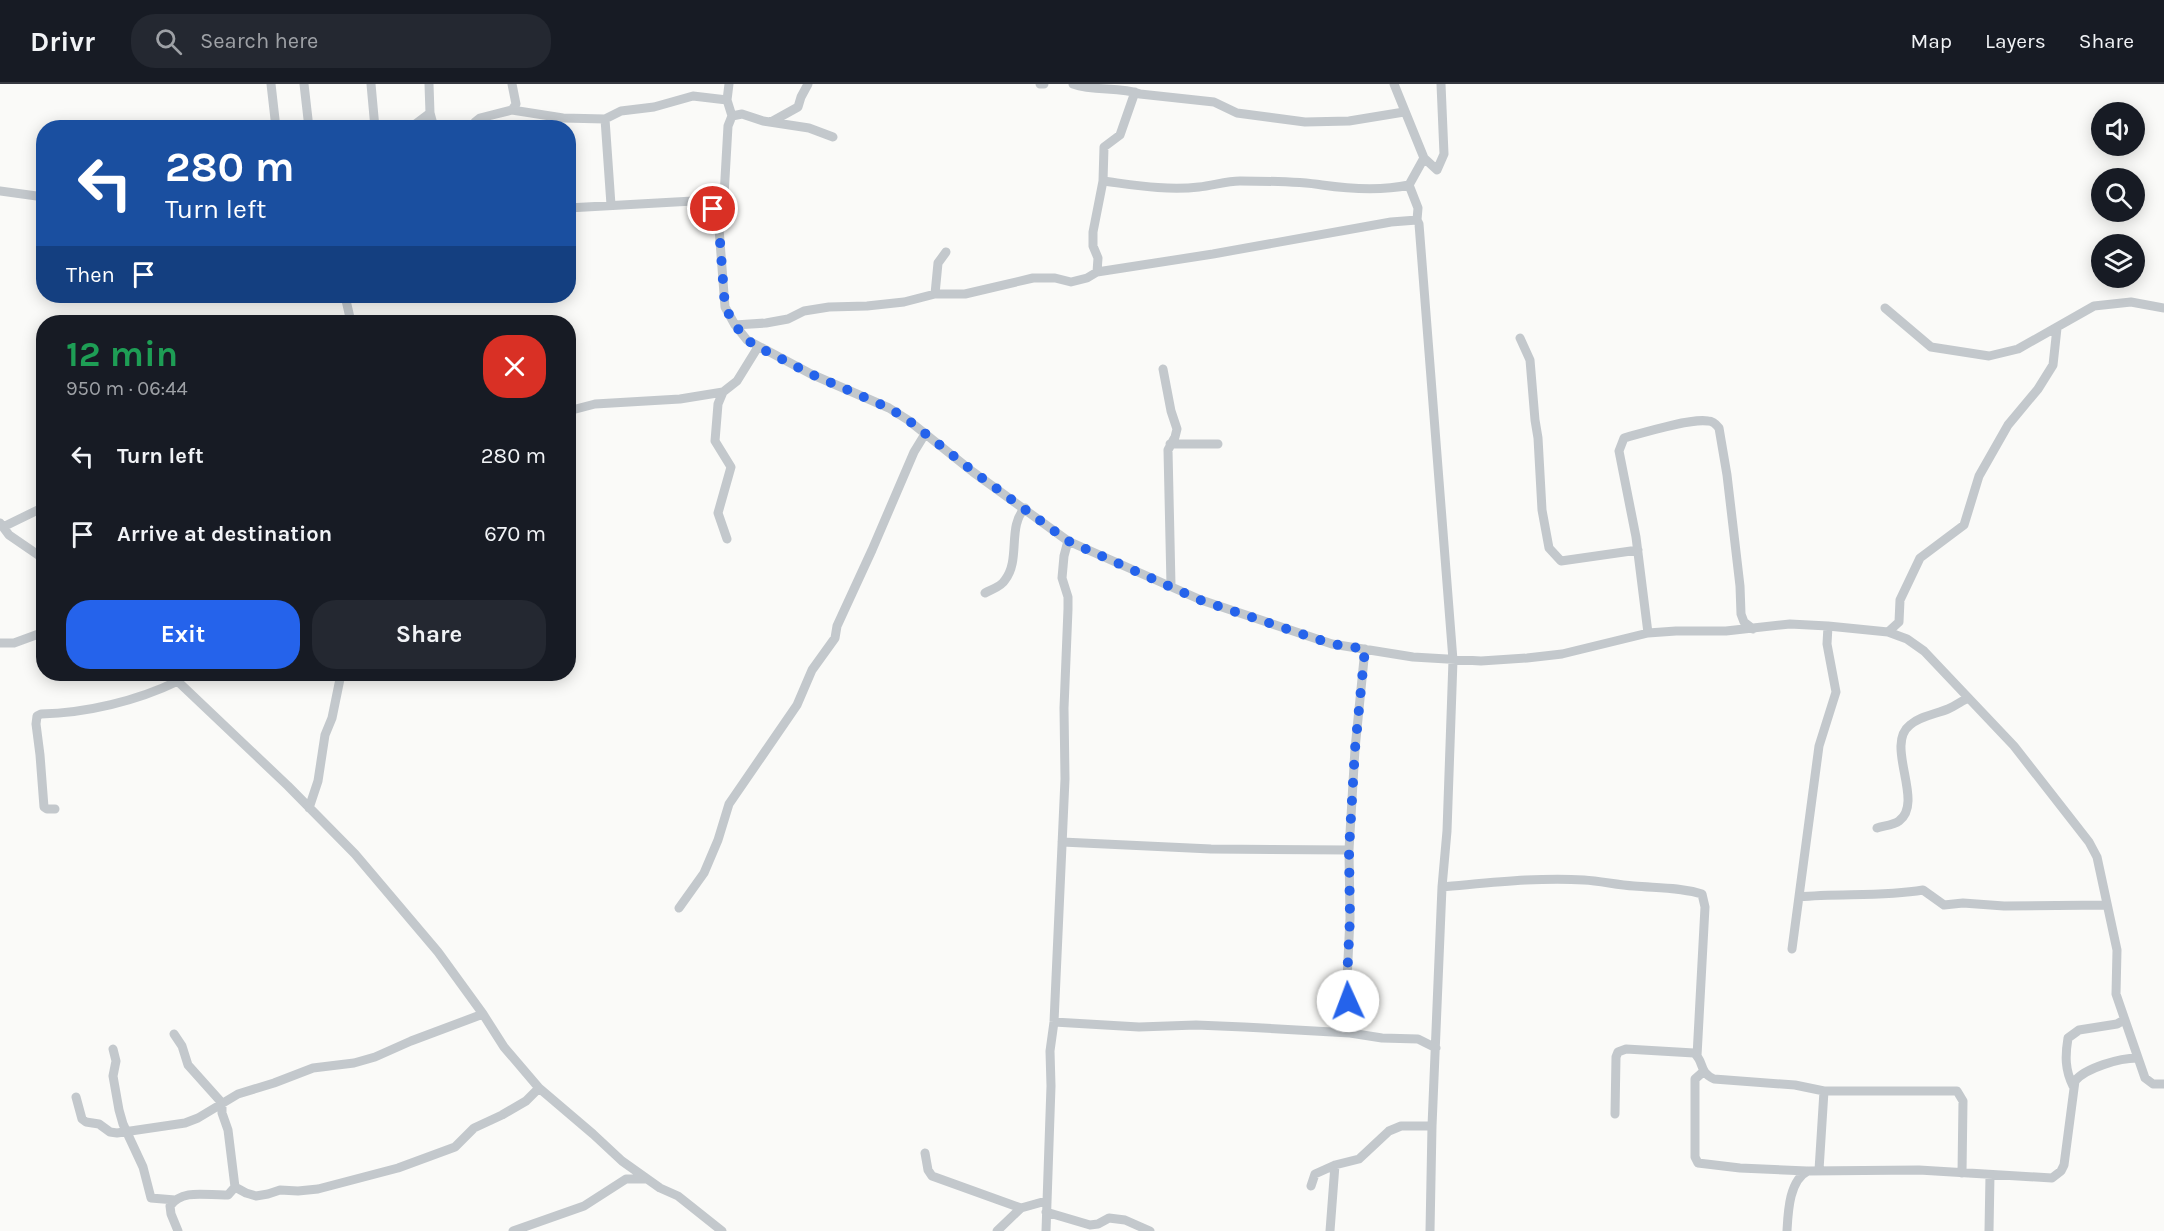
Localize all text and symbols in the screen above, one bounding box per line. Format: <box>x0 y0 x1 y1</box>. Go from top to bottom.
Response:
search box <box>131 14 551 68</box>
text: Drivr <box>30 25 95 58</box>
icon: search <box>152 25 185 58</box>
text: Search here <box>200 28 318 54</box>
text: Map <box>1910 29 1952 53</box>
text: Layers <box>1985 29 2046 53</box>
text: Share <box>2079 29 2134 53</box>
map controls <box>2091 102 2145 288</box>
button: sound <box>2091 102 2145 156</box>
text: 280 m <box>165 142 295 192</box>
icon: left <box>66 144 144 222</box>
button: search <box>2091 168 2145 222</box>
pin <box>687 183 738 234</box>
icon: arrive <box>696 192 729 225</box>
text: Turn left <box>165 193 266 225</box>
button: layers <box>2091 234 2145 288</box>
icon: arrive <box>127 258 160 291</box>
text: Then <box>66 262 115 288</box>
text: 12 min <box>66 333 178 375</box>
button: close <box>483 335 546 398</box>
text: 950 m · 06:44 <box>66 377 188 400</box>
icon: left <box>66 440 99 473</box>
text: Turn left <box>117 443 204 469</box>
text: 280 m <box>481 443 546 469</box>
icon: arrive <box>66 518 99 551</box>
text: Arrive at destination <box>117 521 332 547</box>
text: 670 m <box>484 521 546 547</box>
button: Exit <box>66 600 300 669</box>
button: Share <box>312 600 546 669</box>
position arrow <box>1316 969 1380 1033</box>

